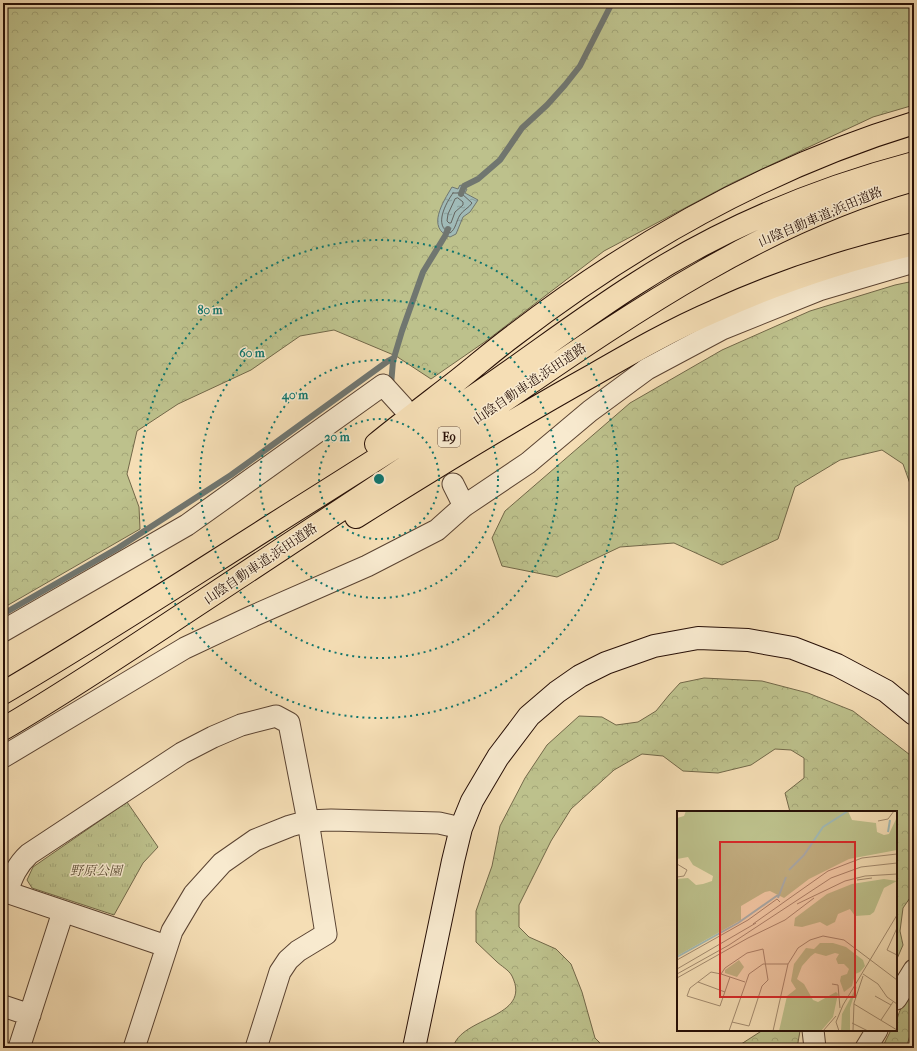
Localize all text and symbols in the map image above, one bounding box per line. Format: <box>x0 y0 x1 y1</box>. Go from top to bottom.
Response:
street label: 山陰自動車道;浜田道路 <box>756 184 884 249</box>
text: 80 m <box>197 303 224 317</box>
street label: 山陰自動車道;浜田道路 <box>470 340 589 427</box>
text: 60 m <box>239 346 266 360</box>
text: 40 m <box>281 388 309 403</box>
road number: E9 <box>438 427 460 447</box>
text: 20 m <box>324 430 351 444</box>
centre of rings <box>372 472 386 486</box>
street label: 山陰自動車道;浜田道路 <box>201 520 320 607</box>
inset map <box>677 811 897 1031</box>
park label: 野原公園 <box>70 863 124 878</box>

